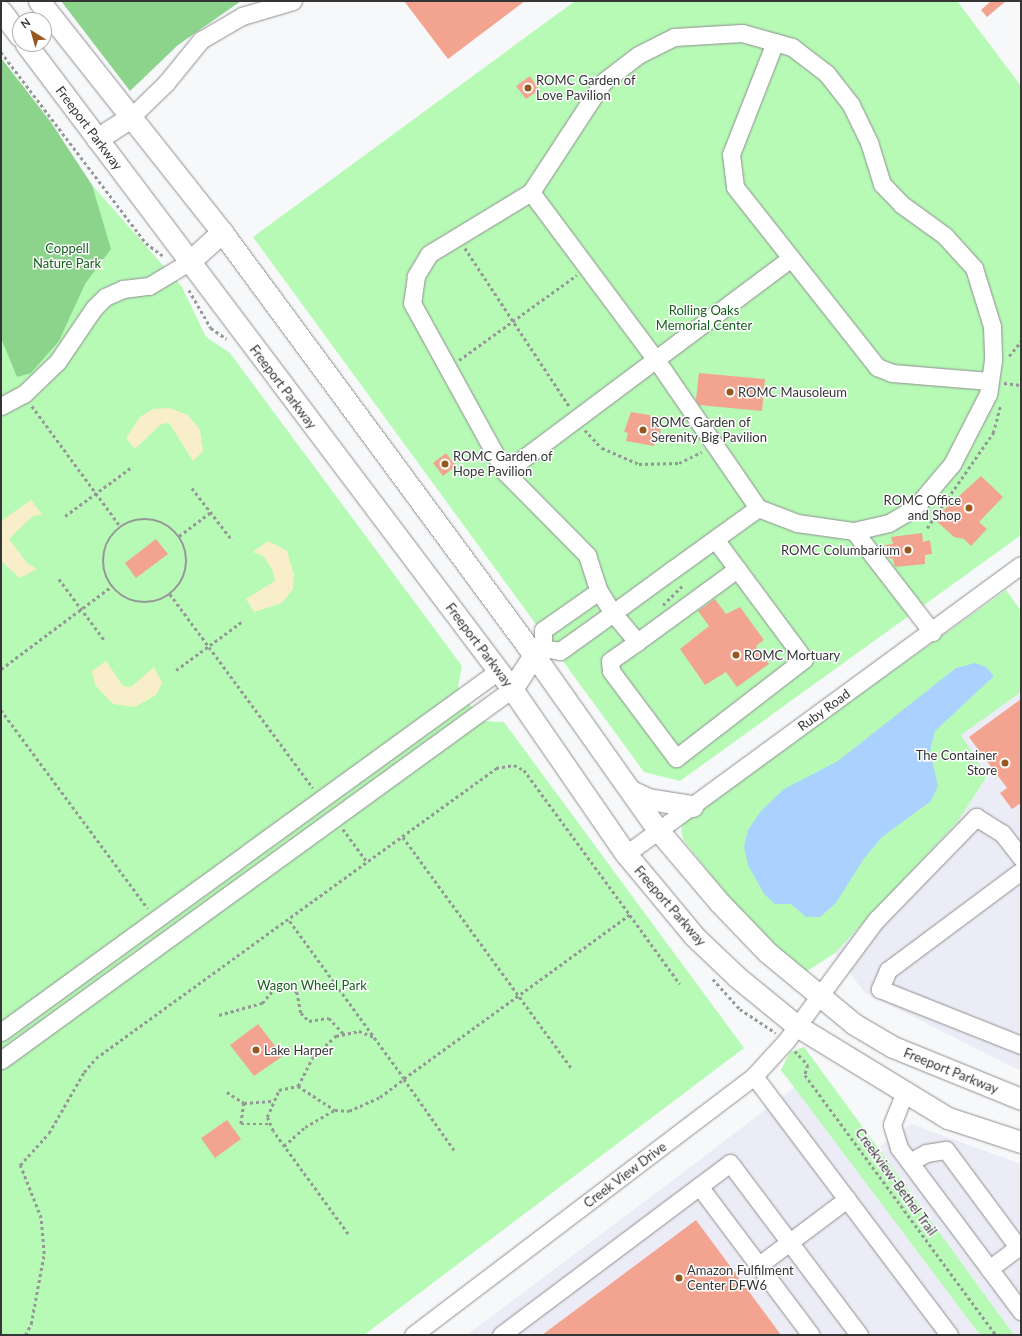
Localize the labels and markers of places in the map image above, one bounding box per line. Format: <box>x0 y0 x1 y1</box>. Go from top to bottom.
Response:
place label: ROMC Garden of Love Pavilion <box>536 73 635 104</box>
marker: ROMC Garden of Love Pavilion <box>523 83 533 93</box>
place label: ROMC Mausoleum <box>738 384 847 400</box>
marker: ROMC Mausoleum <box>725 387 735 397</box>
place label: ROMC Garden of Serenity Big Pavilion <box>651 415 767 446</box>
marker: ROMC Garden of Serenity Big Pavilion <box>638 425 648 435</box>
place label: ROMC Garden of Hope Pavilion <box>453 449 552 480</box>
marker: ROMC Garden of Hope Pavilion <box>440 459 450 469</box>
place label: ROMC Office and Shop <box>884 493 961 524</box>
marker: ROMC Office and Shop <box>964 503 974 513</box>
place label: ROMC Columbarium <box>781 542 900 558</box>
marker: ROMC Columbarium <box>903 545 913 555</box>
place label: ROMC Mortuary <box>744 647 840 663</box>
marker: ROMC Mortuary <box>731 650 741 660</box>
place label: The Container Store <box>916 748 997 779</box>
marker: The Container Store <box>1000 758 1010 768</box>
place label: Lake Harper <box>264 1042 333 1058</box>
marker: Lake Harper <box>251 1045 261 1055</box>
place label: Amazon Fulfilment Center DFW6 <box>687 1263 794 1294</box>
marker: Amazon Fulfilment Center DFW6 <box>674 1273 684 1283</box>

